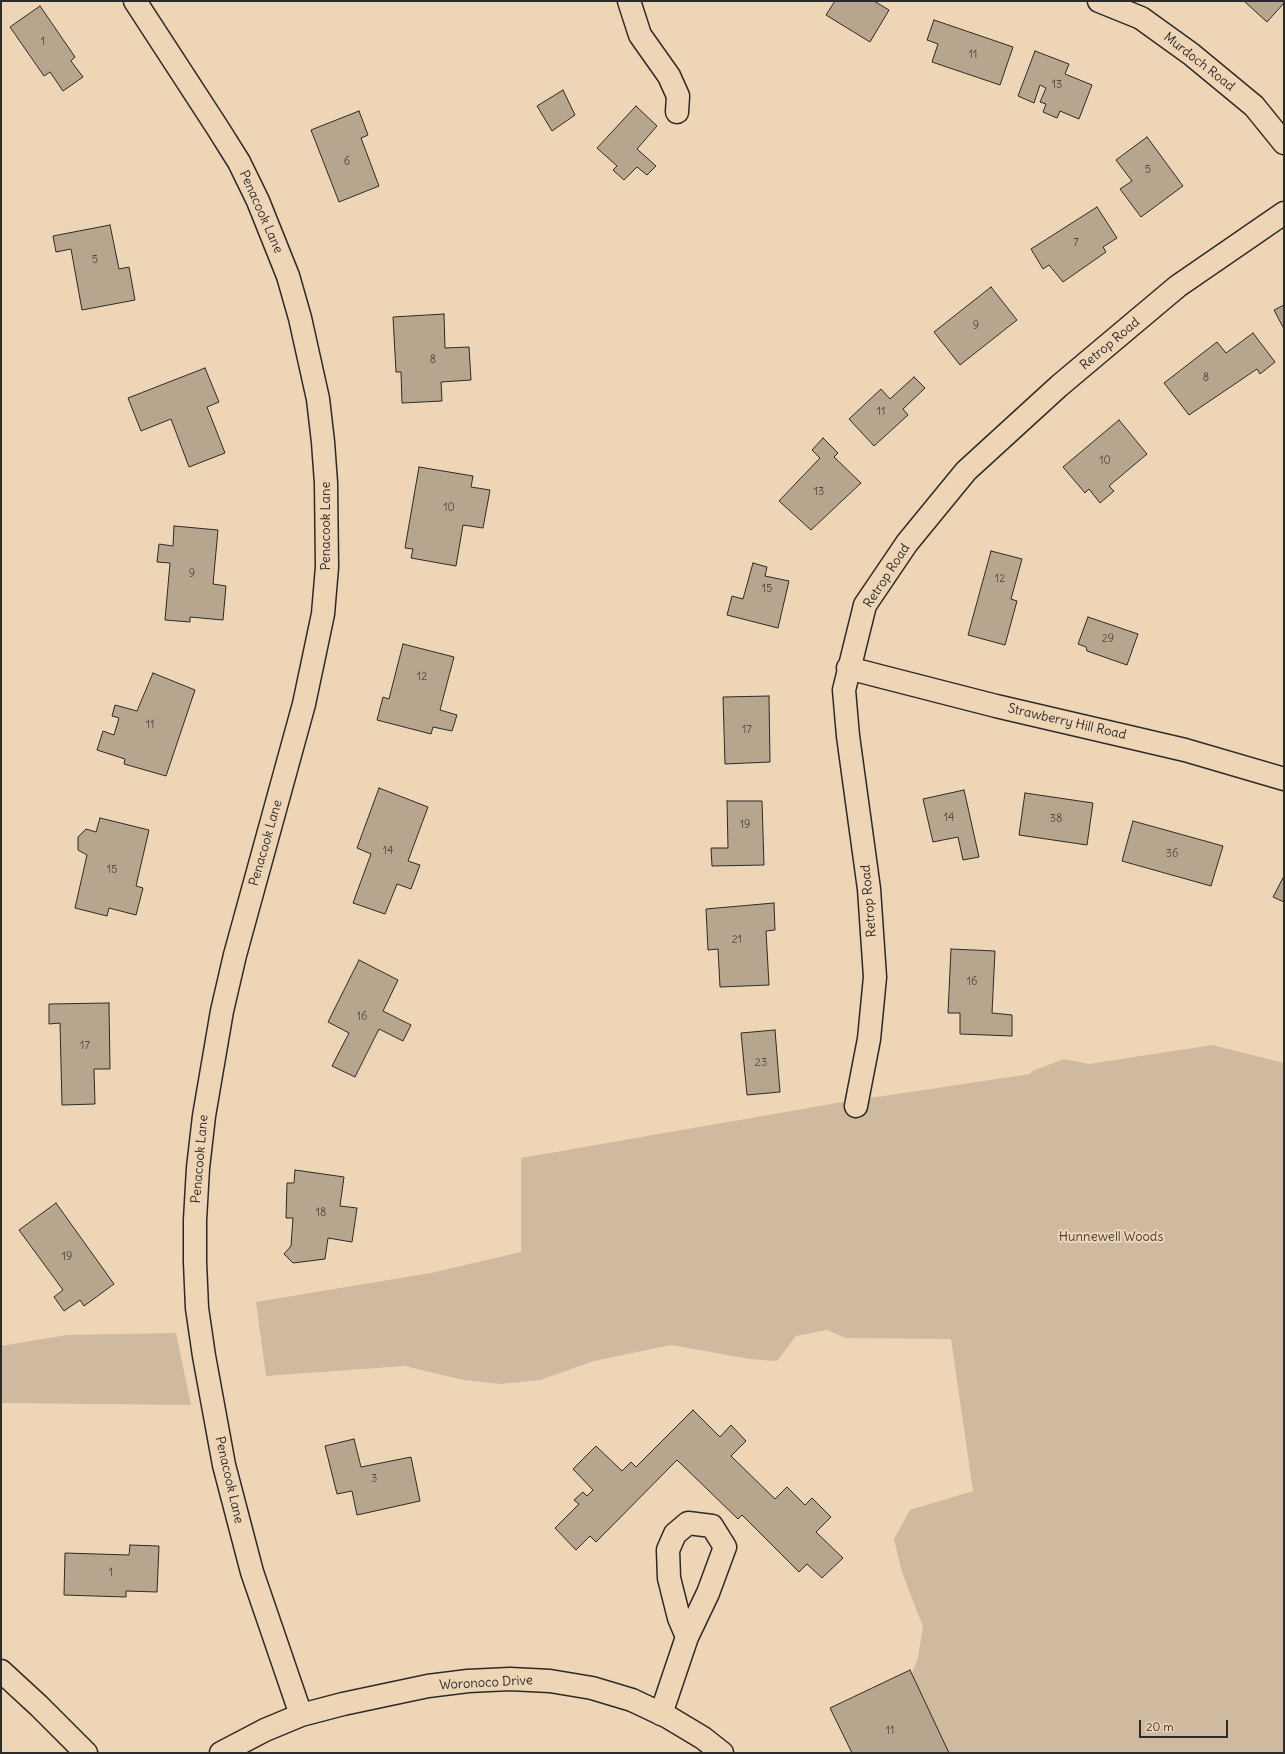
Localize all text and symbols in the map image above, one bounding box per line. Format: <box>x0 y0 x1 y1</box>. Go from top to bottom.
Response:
street label: Murdoch Road <box>1160 29 1238 95</box>
house number: 1 <box>41 35 45 49</box>
house number: 11 <box>969 48 977 62</box>
house number: 13 <box>1052 78 1062 92</box>
house number: 6 <box>344 155 350 169</box>
house number: 5 <box>1145 163 1151 177</box>
street label: Penacook Lane <box>236 168 286 256</box>
house number: 7 <box>1073 236 1079 250</box>
house number: 5 <box>92 253 98 267</box>
street label: Retrop Road <box>1077 315 1143 373</box>
house number: 9 <box>973 319 979 333</box>
house number: 8 <box>430 353 436 367</box>
house number: 8 <box>1203 371 1209 385</box>
house number: 11 <box>877 405 885 419</box>
house number: 10 <box>1099 454 1111 468</box>
street label: Penacook Lane <box>318 482 334 570</box>
house number: 13 <box>814 485 824 499</box>
house number: 10 <box>443 501 455 515</box>
street label: Retrop Road <box>861 541 913 611</box>
house number: 9 <box>189 567 195 581</box>
house number: 12 <box>995 572 1005 586</box>
house number: 15 <box>762 582 772 596</box>
house number: 29 <box>1102 632 1114 646</box>
house number: 12 <box>417 670 427 684</box>
street label: Strawberry Hill Road <box>1006 701 1128 743</box>
house number: 11 <box>146 718 154 732</box>
house number: 17 <box>742 723 752 737</box>
street label: Penacook Lane <box>246 798 286 888</box>
house number: 14 <box>944 811 954 825</box>
house number: 38 <box>1050 812 1062 826</box>
house number: 19 <box>740 818 750 832</box>
house number: 14 <box>383 844 393 858</box>
house number: 36 <box>1166 847 1178 861</box>
house number: 15 <box>107 863 117 877</box>
street label: Retrop Road <box>858 864 880 938</box>
house number: 21 <box>732 933 742 947</box>
house number: 16 <box>967 975 977 989</box>
house number: 16 <box>357 1010 367 1024</box>
house number: 17 <box>80 1039 90 1053</box>
house number: 23 <box>755 1056 767 1070</box>
street label: Penacook Lane <box>188 1114 212 1204</box>
house number: 18 <box>316 1206 326 1220</box>
park label: Hunnewell Woods <box>1059 1229 1163 1245</box>
house number: 19 <box>62 1250 72 1264</box>
street label: Penacook Lane <box>211 1435 247 1525</box>
house number: 3 <box>371 1472 377 1486</box>
house number: 1 <box>109 1566 113 1580</box>
street label: Woronoco Drive <box>439 1673 533 1693</box>
scale bar <box>1141 1712 1230 1738</box>
text: 20 m <box>1146 1719 1174 1734</box>
house number: 11 <box>886 1724 894 1738</box>

